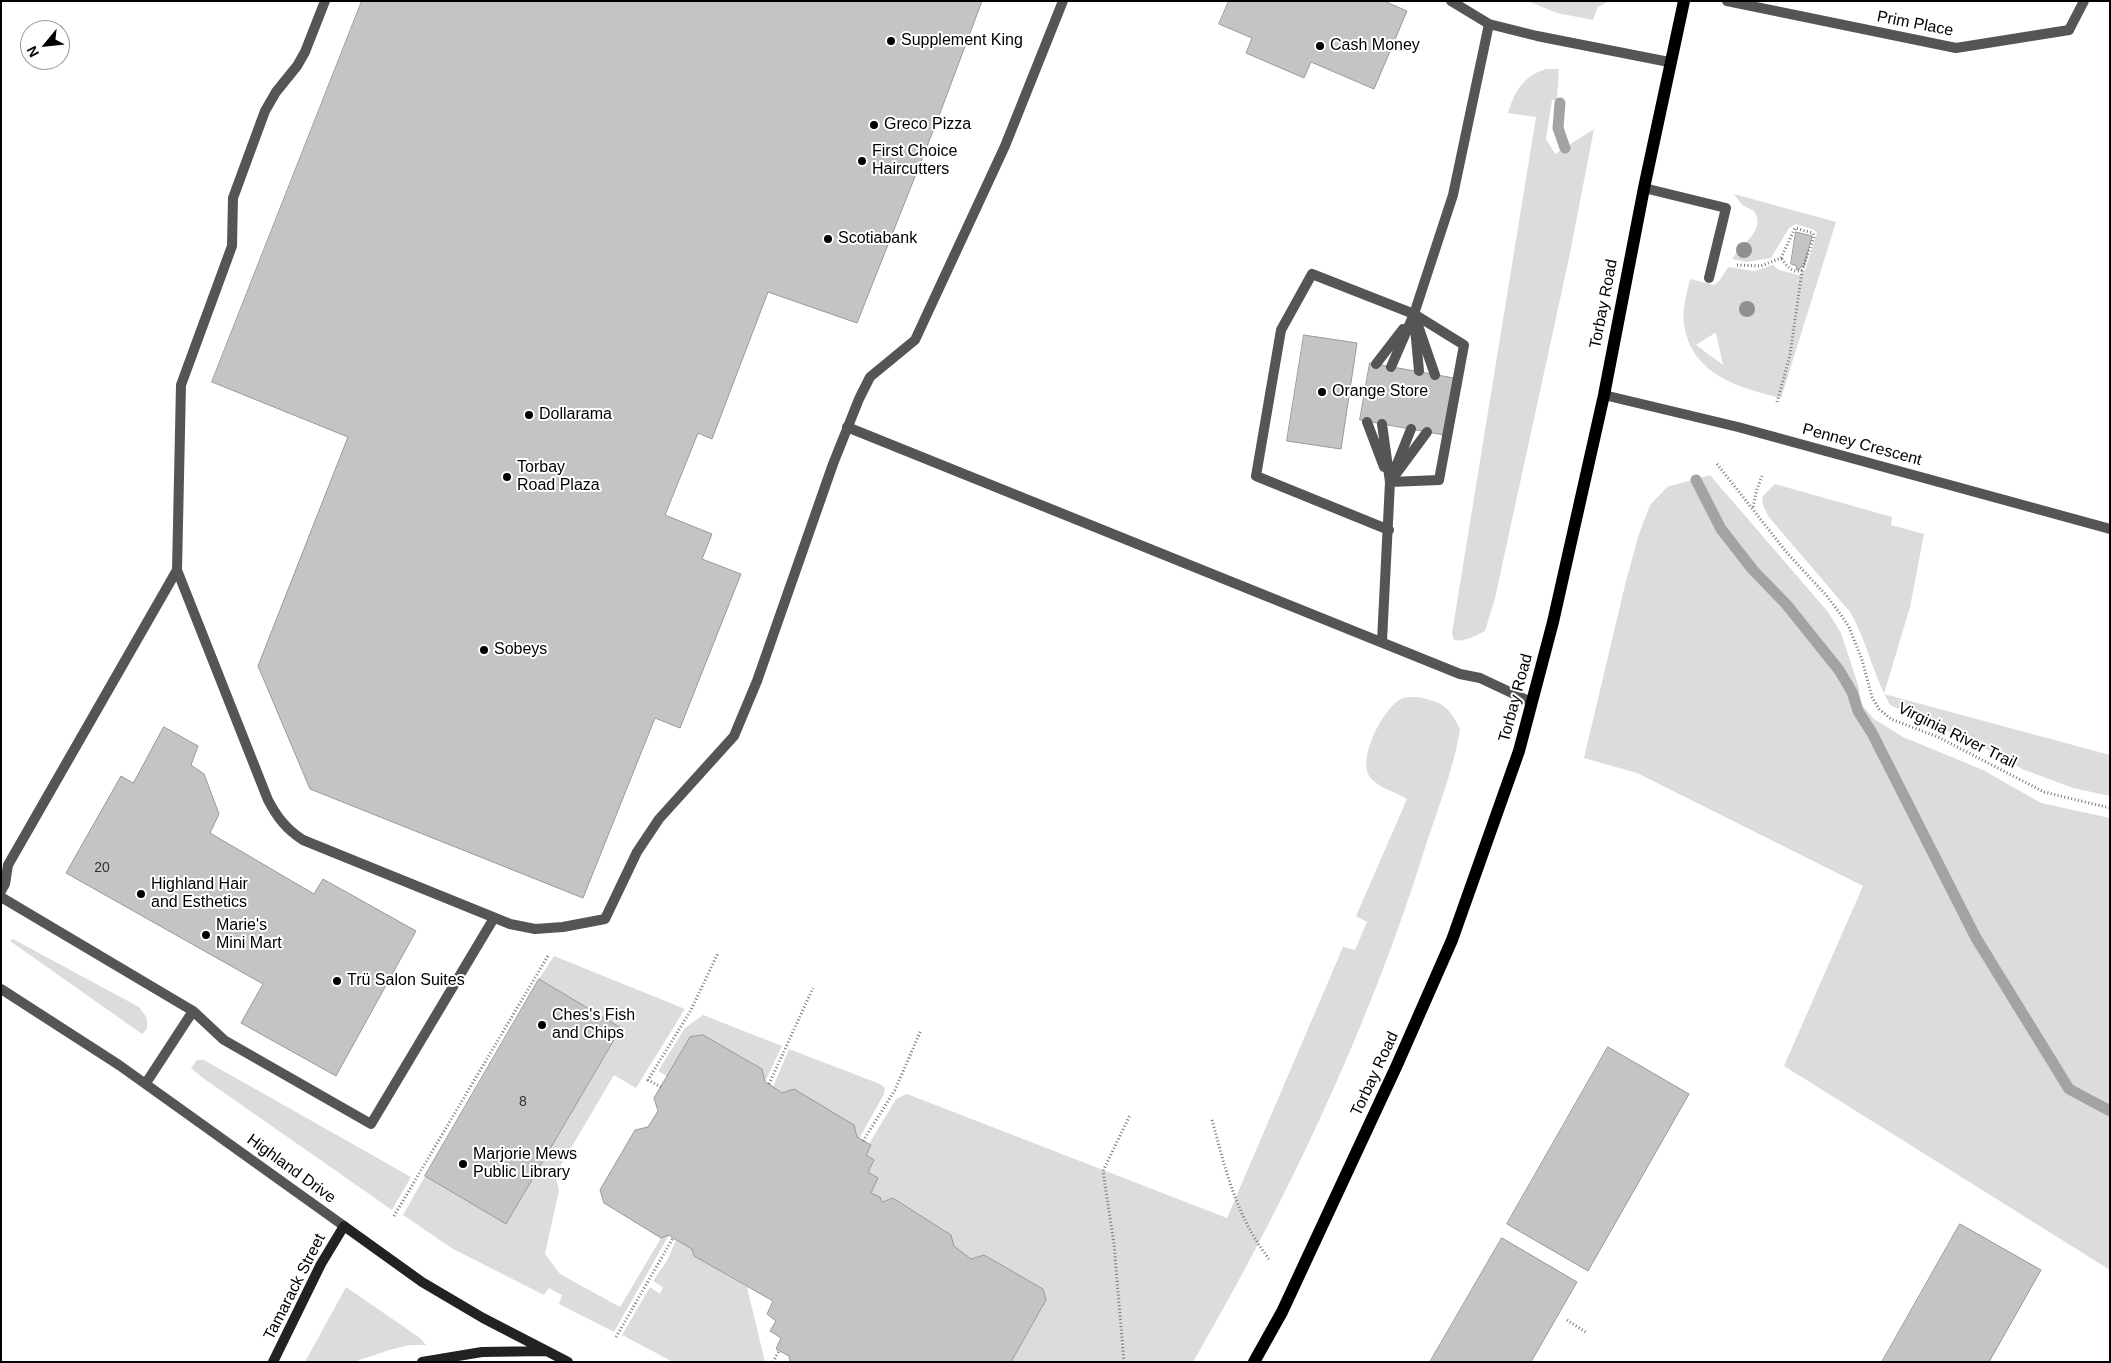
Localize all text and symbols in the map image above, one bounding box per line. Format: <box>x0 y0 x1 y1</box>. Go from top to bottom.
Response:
street label: Prim Place <box>1875 7 1955 41</box>
north arrow <box>20 20 70 70</box>
place label: Supplement King <box>901 31 1023 51</box>
marker: Supplement King <box>885 35 897 47</box>
place label: Cash Money <box>1330 36 1420 56</box>
marker: Cash Money <box>1314 40 1326 52</box>
text: N <box>23 43 42 60</box>
place label: Greco Pizza <box>884 115 971 135</box>
marker: Greco Pizza <box>868 119 880 131</box>
place label: First Choice Haircutters <box>872 142 957 180</box>
marker: First Choice Haircutters <box>856 155 868 167</box>
place label: Scotiabank <box>838 229 917 249</box>
marker: Scotiabank <box>822 233 834 245</box>
street label: Torbay Road <box>1586 258 1622 350</box>
place label: Orange Store <box>1332 382 1428 402</box>
marker: Orange Store <box>1316 386 1328 398</box>
place label: Dollarama <box>539 405 612 425</box>
marker: Dollarama <box>523 409 535 421</box>
street label: Penney Crescent <box>1800 420 1924 470</box>
place label: Torbay Road Plaza <box>517 458 600 496</box>
marker: Torbay Road Plaza <box>501 471 513 483</box>
place label: Sobeys <box>494 640 547 660</box>
marker: Sobeys <box>478 644 490 656</box>
street label: Torbay Road <box>1495 652 1537 744</box>
street label: Virginia River Trail <box>1894 699 2020 773</box>
house number: 20 <box>94 860 110 876</box>
place label: Highland Hair and Esthetics <box>151 875 248 913</box>
marker: Highland Hair and Esthetics <box>135 888 147 900</box>
place label: Marie's Mini Mart <box>216 916 282 954</box>
marker: Marie's Mini Mart <box>200 929 212 941</box>
place label: Trü Salon Suites <box>347 971 465 991</box>
marker: Trü Salon Suites <box>331 975 343 987</box>
place label: Ches's Fish and Chips <box>552 1006 635 1044</box>
marker: Ches's Fish and Chips <box>536 1019 548 1031</box>
street label: Torbay Road <box>1347 1029 1403 1119</box>
house number: 8 <box>519 1094 527 1110</box>
street label: Highland Drive <box>243 1130 339 1208</box>
place label: Marjorie Mews Public Library <box>473 1145 577 1183</box>
marker: Marjorie Mews Public Library <box>457 1158 469 1170</box>
street label: Tamarack Street <box>260 1231 330 1343</box>

